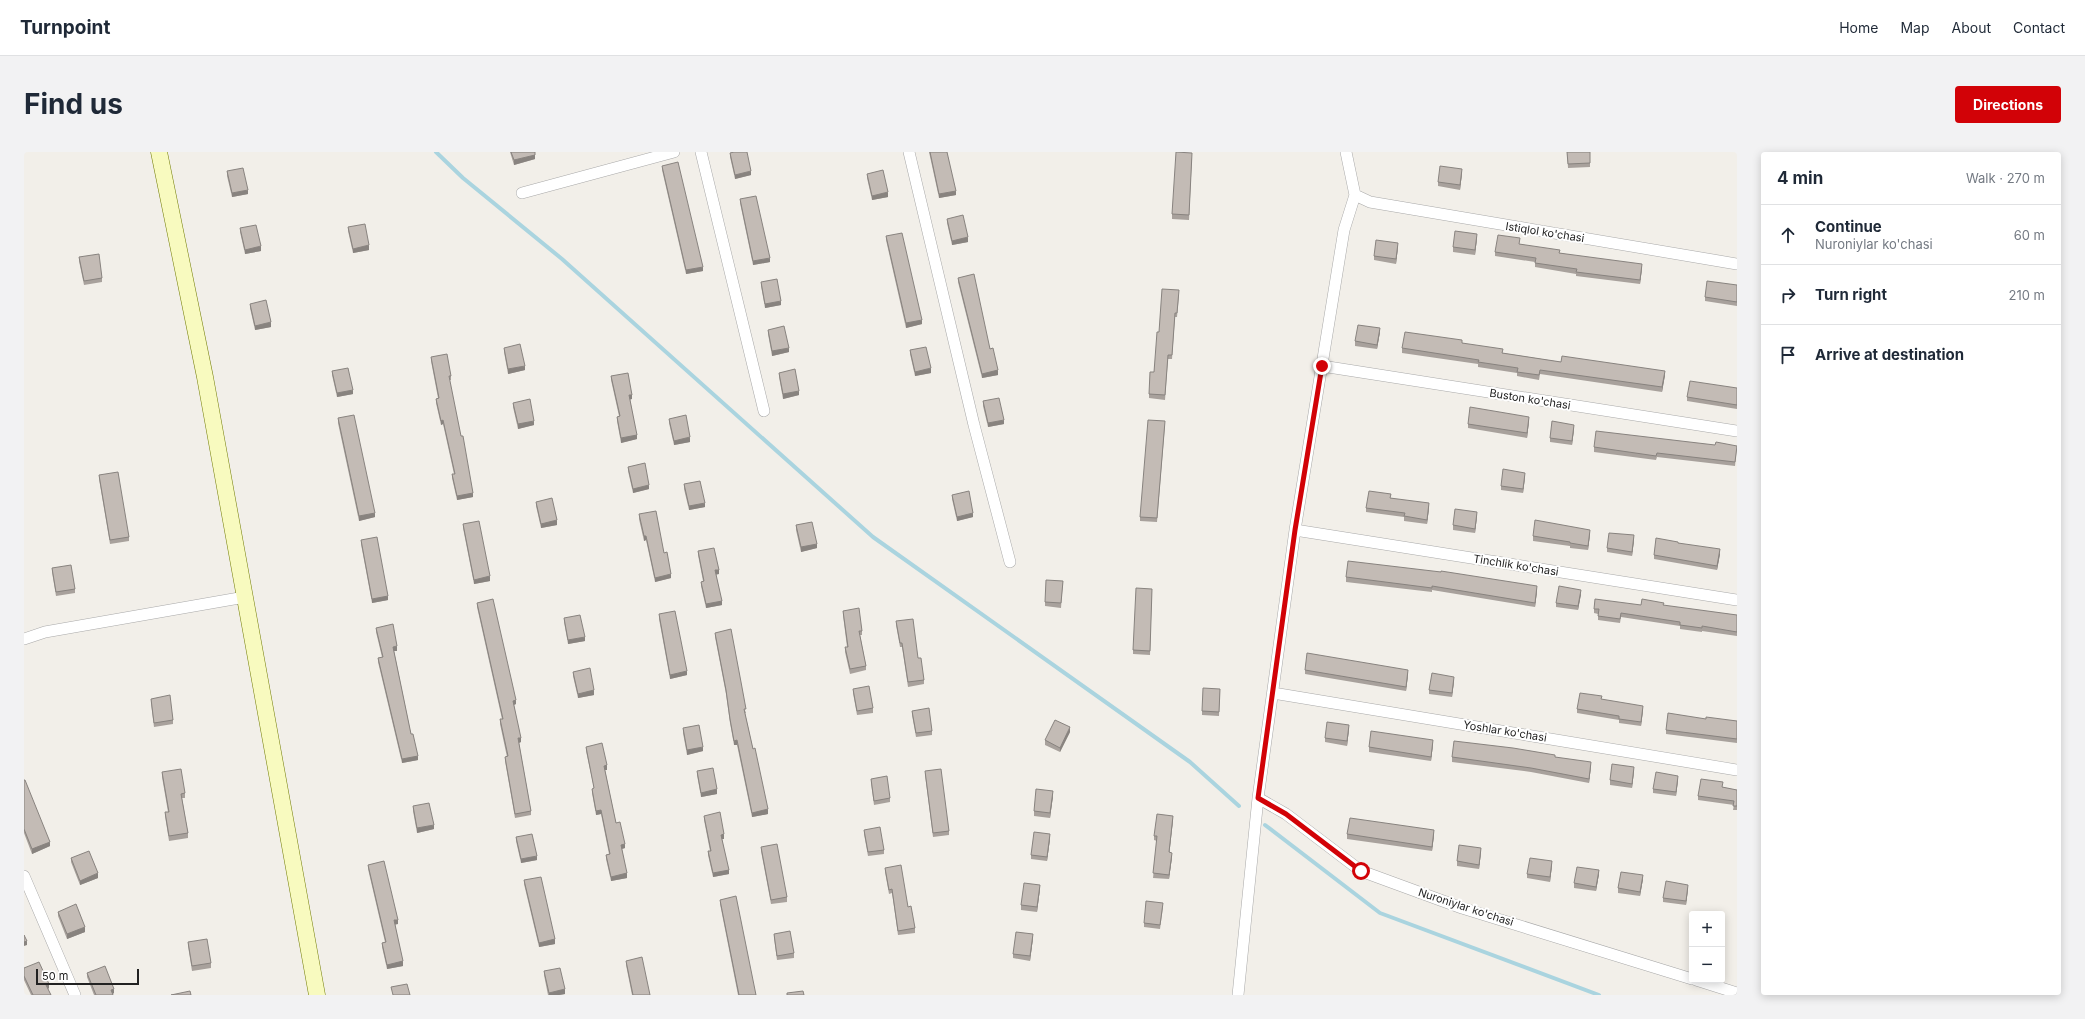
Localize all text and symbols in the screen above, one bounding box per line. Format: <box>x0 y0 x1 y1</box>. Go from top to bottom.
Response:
text: Turnpoint <box>20 16 110 39</box>
text: Home <box>1839 19 1878 36</box>
text: Map <box>1900 19 1930 36</box>
text: About <box>1952 19 1991 36</box>
text: Contact <box>2013 19 2065 36</box>
button: Directions <box>1955 86 2061 123</box>
text: Find us <box>24 87 123 121</box>
text: 4 min <box>1777 168 1823 188</box>
text: Walk · 270 m <box>1966 170 2045 186</box>
text: Continue <box>1815 217 1882 236</box>
street label: Istiqlol ko'chasi <box>1505 219 1585 245</box>
icon: ahead <box>1777 224 1799 246</box>
text: 60 m <box>2014 227 2045 243</box>
text: Nuroniylar ko'chasi <box>1815 236 1933 252</box>
icon: right <box>1777 284 1799 306</box>
text: Turn right <box>1815 285 1887 304</box>
text: 210 m <box>2009 287 2045 303</box>
icon: arrive <box>1777 344 1799 366</box>
text: Arrive at destination <box>1815 345 1964 364</box>
route end <box>1313 357 1331 375</box>
street label: Buston ko'chasi <box>1488 386 1572 412</box>
street label: Tinchlik ko'chasi <box>1472 551 1560 579</box>
street label: Yoshlar ko'chasi <box>1462 717 1548 745</box>
route start <box>1352 862 1370 880</box>
street label: Nuroniylar ko'chasi <box>1416 885 1516 929</box>
map controls <box>1689 911 1725 983</box>
button: + <box>1689 911 1725 947</box>
button: − <box>1689 947 1725 983</box>
scale bar <box>36 967 139 986</box>
text: 50 m <box>42 969 68 983</box>

